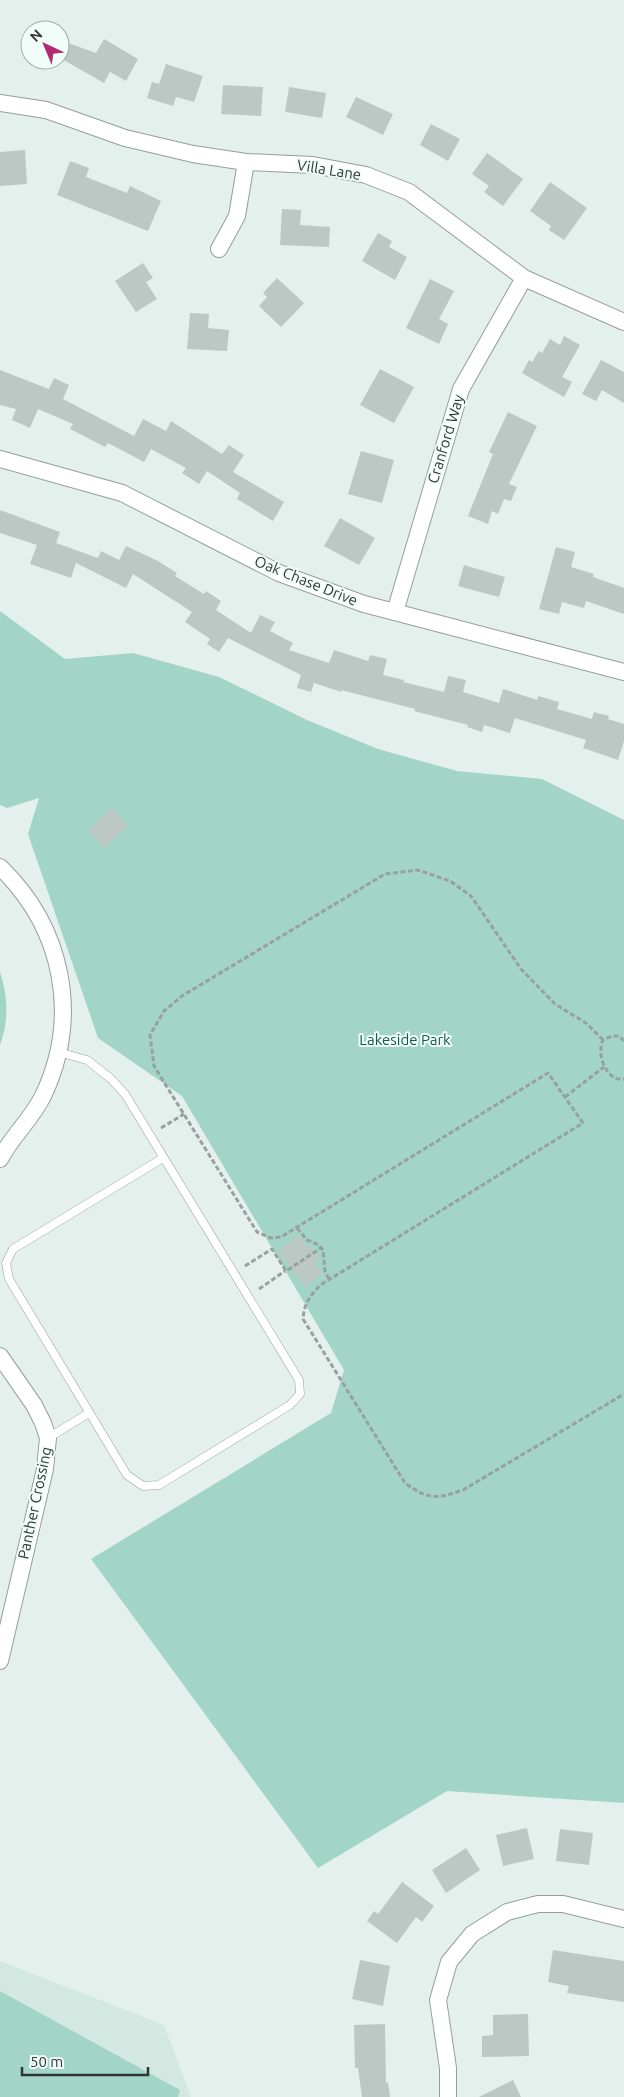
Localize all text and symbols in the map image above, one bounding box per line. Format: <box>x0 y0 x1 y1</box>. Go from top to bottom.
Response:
north arrow <box>20 20 70 70</box>
text: N <box>27 26 45 45</box>
street label: Villa Lane <box>296 156 362 183</box>
street label: Cranford Way <box>424 392 467 485</box>
street label: Oak Chase Drive <box>252 552 360 609</box>
park label: Lakeside Park <box>359 1031 451 1048</box>
street label: Panther Crossing <box>14 1445 55 1561</box>
scale bar <box>22 2044 149 2076</box>
text: 50 m <box>30 2053 63 2070</box>

